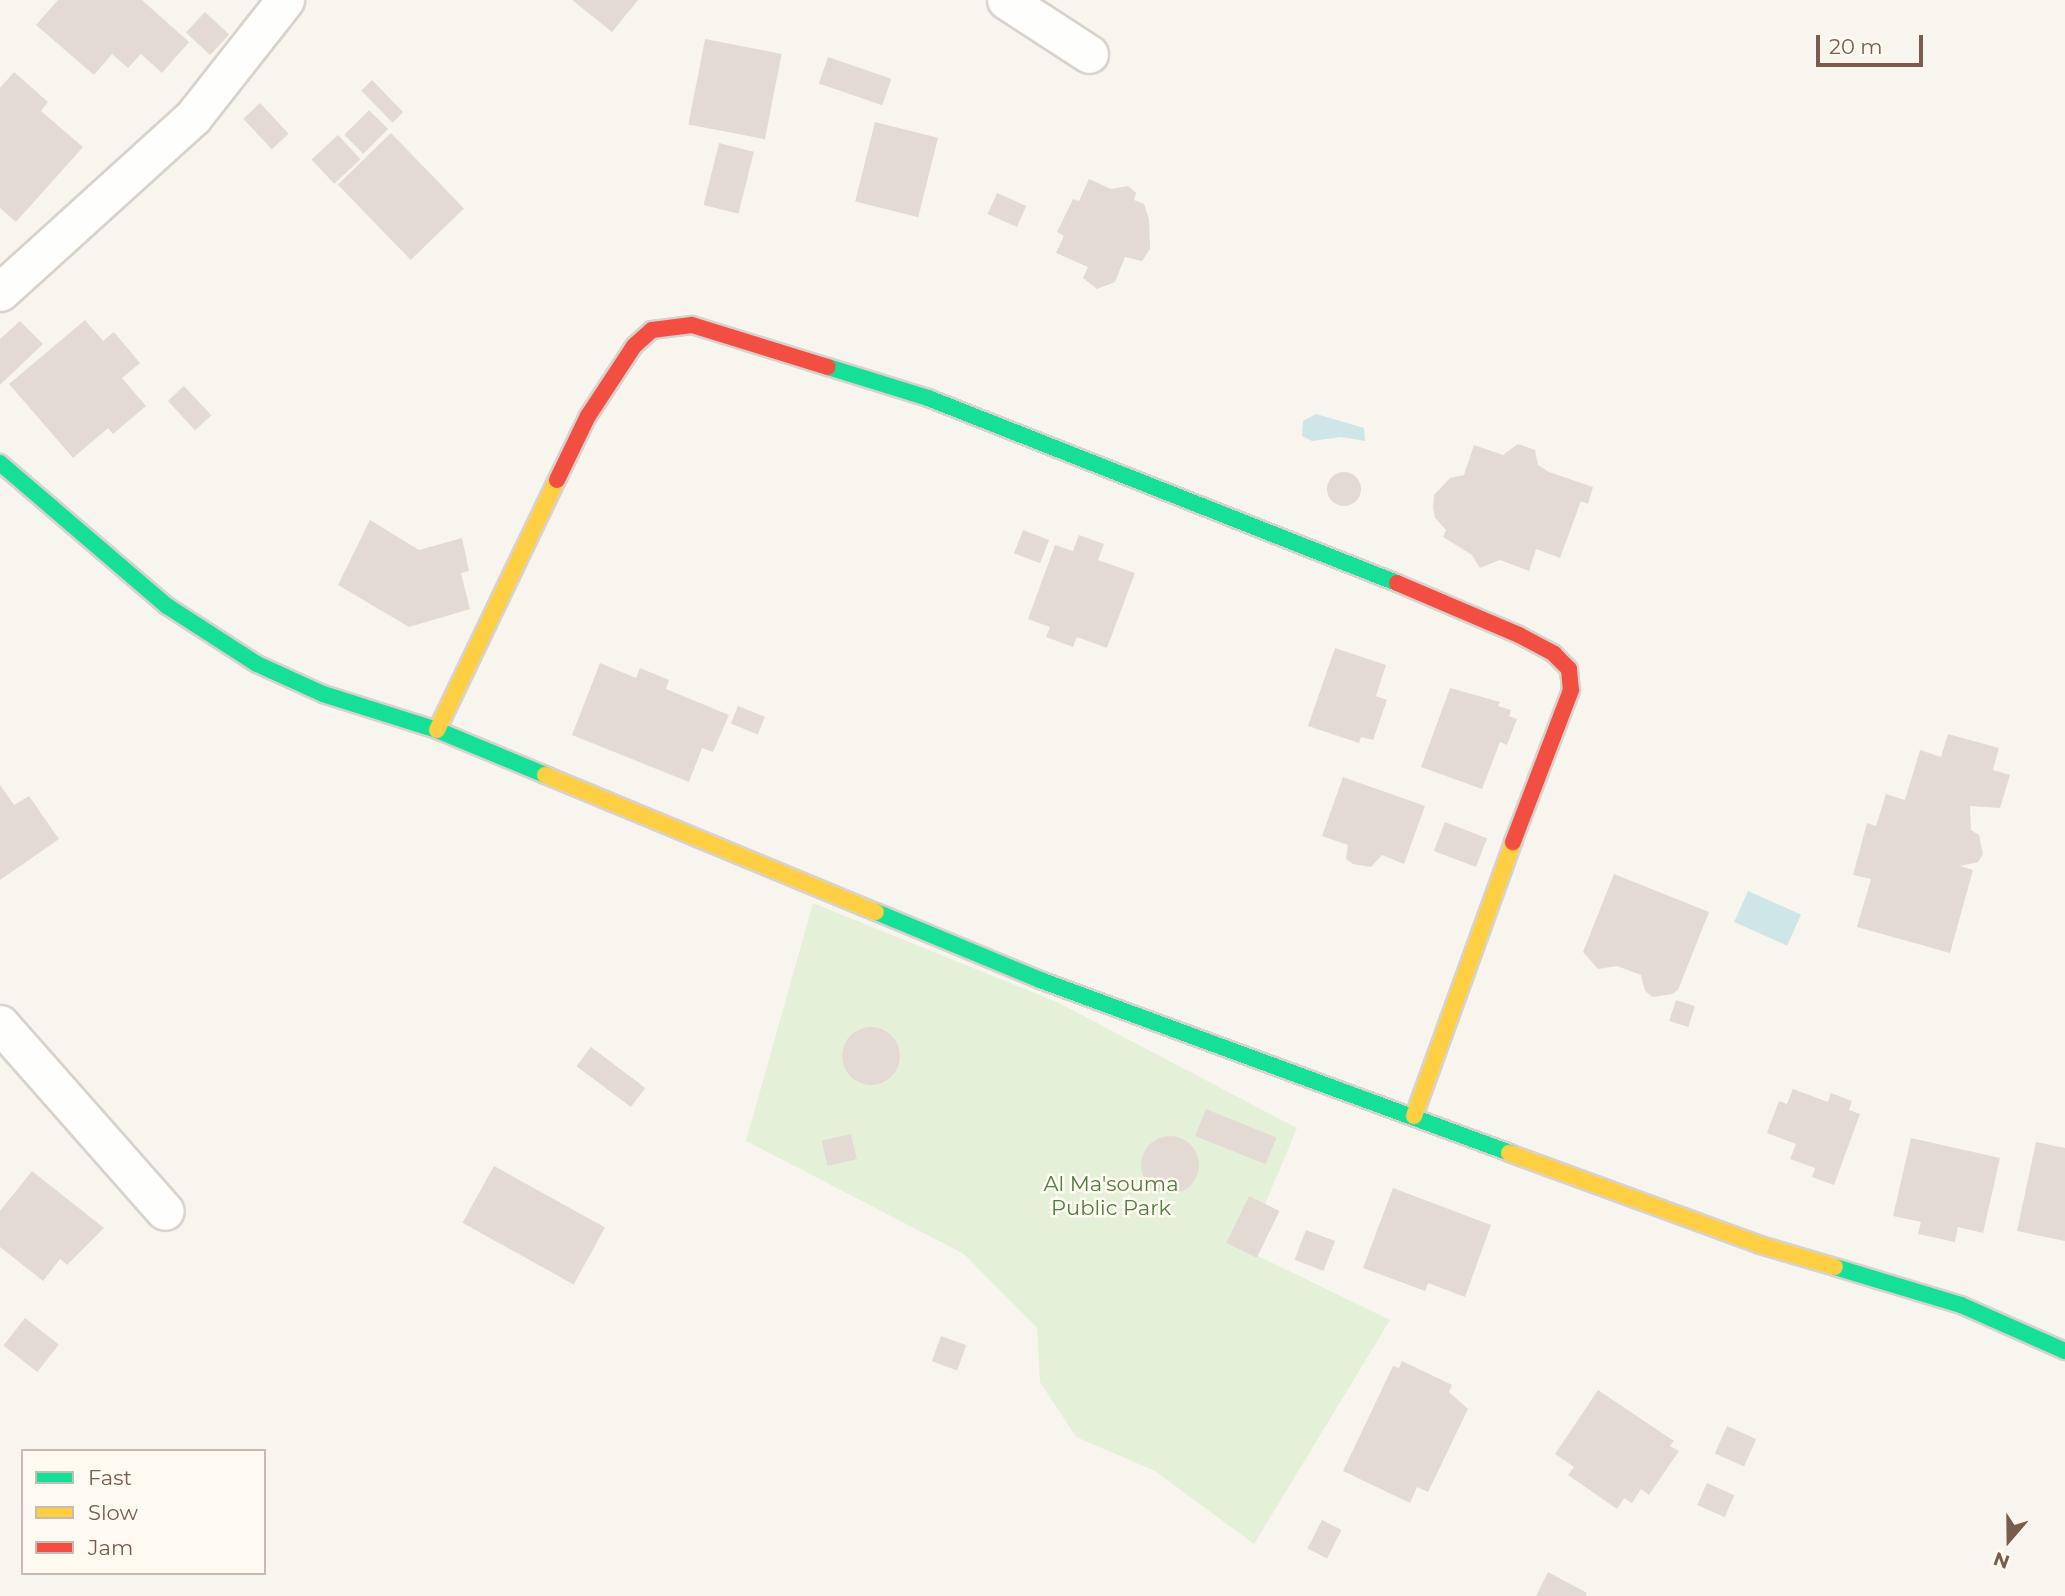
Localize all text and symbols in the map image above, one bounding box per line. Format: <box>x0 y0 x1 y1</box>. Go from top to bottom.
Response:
scale bar <box>1820 21 1927 65</box>
text: 20 m <box>1829 34 1883 59</box>
park label: Al Ma'souma Public Park <box>1043 1171 1179 1221</box>
legend <box>21 1449 266 1575</box>
text: Fast <box>88 1465 132 1490</box>
text: Slow <box>88 1500 138 1525</box>
north arrow <box>1974 1505 2044 1575</box>
text: Jam <box>88 1535 133 1560</box>
text: N <box>1991 1547 2013 1574</box>

